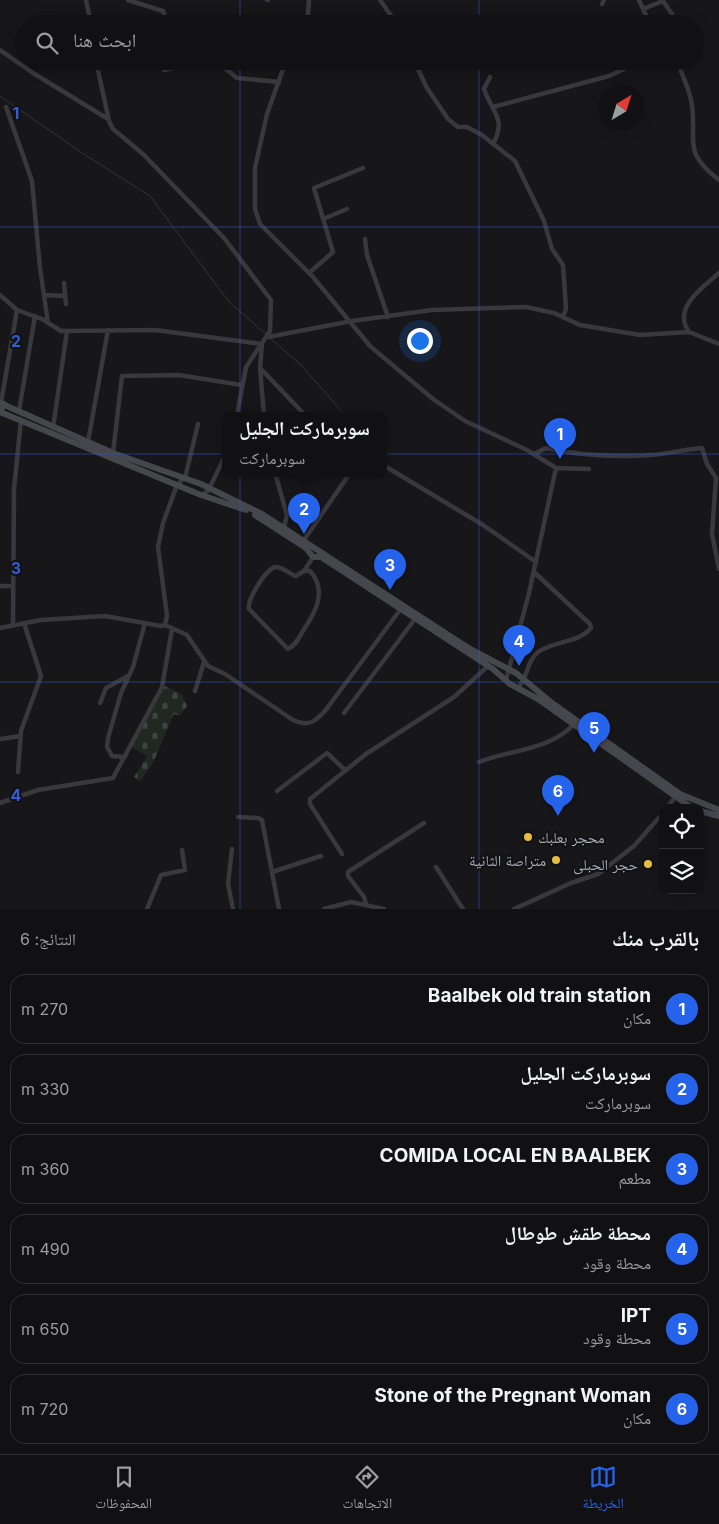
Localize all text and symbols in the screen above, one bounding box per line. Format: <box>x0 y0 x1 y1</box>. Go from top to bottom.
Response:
search box <box>15 15 704 70</box>
icon: search <box>33 29 61 57</box>
text: ابحث هنا <box>73 29 136 52</box>
north arrow <box>599 85 644 130</box>
text: 1 <box>13 103 19 123</box>
your location <box>407 328 433 354</box>
text: 2 <box>11 331 21 351</box>
popup <box>222 412 387 477</box>
text: سوبرماركت الجليل <box>239 417 370 440</box>
pin: 1 <box>544 418 576 459</box>
text: سوبرماركت <box>239 448 305 468</box>
pin: 2 <box>288 493 320 534</box>
pin: 3 <box>374 549 406 590</box>
text: 3 <box>11 558 21 578</box>
pin: 4 <box>503 625 535 666</box>
pin: 5 <box>578 712 610 753</box>
pin: 6 <box>542 775 574 816</box>
text: 4 <box>11 785 22 805</box>
map controls <box>659 804 704 894</box>
button: locate <box>659 804 704 849</box>
place label: محجر بعلبك <box>538 828 605 847</box>
marker: محجر بعلبك <box>522 831 534 843</box>
button: layers <box>659 849 704 894</box>
place label: متراصة الثانية <box>469 851 546 870</box>
marker: متراصة الثانية <box>550 854 562 866</box>
place label: حجر الحبلى <box>573 855 638 875</box>
marker: حجر الحبلى <box>642 858 654 870</box>
text: بالقرب منك <box>612 926 699 951</box>
text: النتائج: 6 <box>20 929 76 949</box>
text: Baalbek old train station <box>428 984 651 1007</box>
text: 270 m <box>21 999 68 1019</box>
text: 1 <box>679 999 685 1019</box>
text: مكان <box>623 1008 651 1028</box>
text: سوبرماركت الجليل <box>520 1062 651 1085</box>
text: 330 m <box>21 1079 69 1099</box>
text: 2 <box>677 1079 687 1099</box>
text: سوبرماركت <box>585 1093 651 1113</box>
text: COMIDA LOCAL EN BAALBEK <box>380 1144 651 1167</box>
text: 360 m <box>21 1159 69 1179</box>
text: 3 <box>677 1159 687 1179</box>
text: مطعم <box>619 1168 651 1188</box>
text: محطة طقش طوطال <box>505 1222 651 1245</box>
text: 490 m <box>21 1239 70 1259</box>
text: 4 <box>677 1239 687 1259</box>
text: محطة وقود <box>583 1253 651 1273</box>
text: IPT <box>621 1304 651 1327</box>
text: 650 m <box>21 1319 69 1339</box>
text: 5 <box>677 1319 687 1339</box>
text: محطة وقود <box>583 1328 651 1348</box>
text: Stone of the Pregnant Woman <box>374 1384 651 1407</box>
text: 720 m <box>21 1399 68 1419</box>
text: 6 <box>677 1399 687 1419</box>
text: مكان <box>623 1408 651 1428</box>
tab: المحفوظات <box>95 1463 152 1517</box>
tab: الاتجاهات <box>343 1463 392 1517</box>
tab: الخريطة <box>583 1463 624 1517</box>

